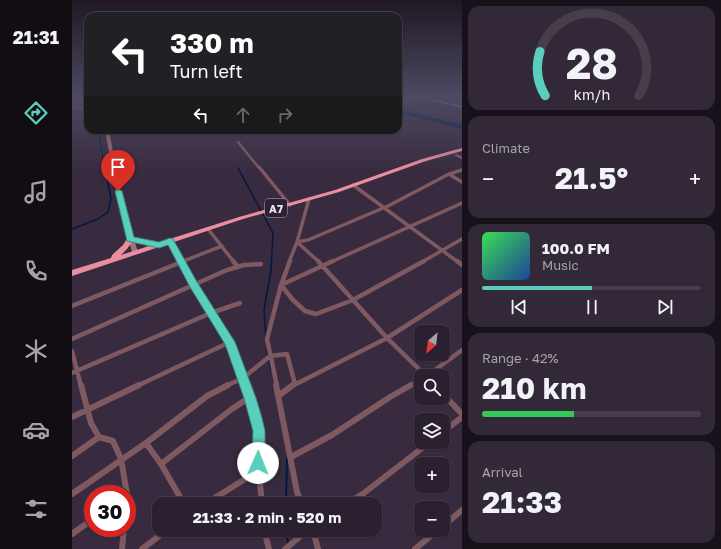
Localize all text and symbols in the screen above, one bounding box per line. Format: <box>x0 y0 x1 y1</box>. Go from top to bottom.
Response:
text: 21:31 <box>13 26 59 48</box>
text: 330 m <box>170 26 254 59</box>
icon: left <box>104 28 156 80</box>
text: 28 <box>566 38 618 88</box>
text: Turn left <box>170 60 243 82</box>
text: km/h <box>573 86 610 103</box>
icon: directions <box>22 99 50 127</box>
icon: left <box>190 104 212 126</box>
icon: ahead <box>232 104 254 126</box>
icon: right <box>274 104 296 126</box>
text: Climate <box>482 140 530 156</box>
pin <box>101 150 135 191</box>
icon: arrive <box>107 156 129 178</box>
text: 21.5° <box>555 160 628 196</box>
text: − <box>482 165 494 192</box>
text: + <box>689 165 701 192</box>
icon: music <box>22 178 50 206</box>
road number: A7 <box>265 199 287 217</box>
text: 100.0 FM <box>542 239 610 257</box>
icon: phone <box>22 257 50 285</box>
text: Music <box>542 257 579 273</box>
icon: previous <box>508 296 530 318</box>
icon: pause <box>581 296 603 318</box>
icon: next <box>654 296 676 318</box>
north arrow <box>414 325 450 361</box>
map controls <box>414 325 450 537</box>
icon: climate <box>22 337 50 365</box>
text: Range · 42% <box>482 350 558 366</box>
button: search <box>414 369 450 405</box>
text: 210 km <box>482 370 586 406</box>
button: layers <box>414 413 450 449</box>
icon: car <box>22 416 50 444</box>
position arrow <box>237 442 279 484</box>
button: + <box>414 457 450 493</box>
text: Arrival <box>482 464 523 480</box>
text: 21:33 <box>482 484 562 520</box>
speed limit sign: 30 <box>84 485 136 537</box>
icon: filters <box>22 495 50 523</box>
button: − <box>414 501 450 537</box>
text: 21:33 · 2 min · 520 m <box>193 508 341 526</box>

